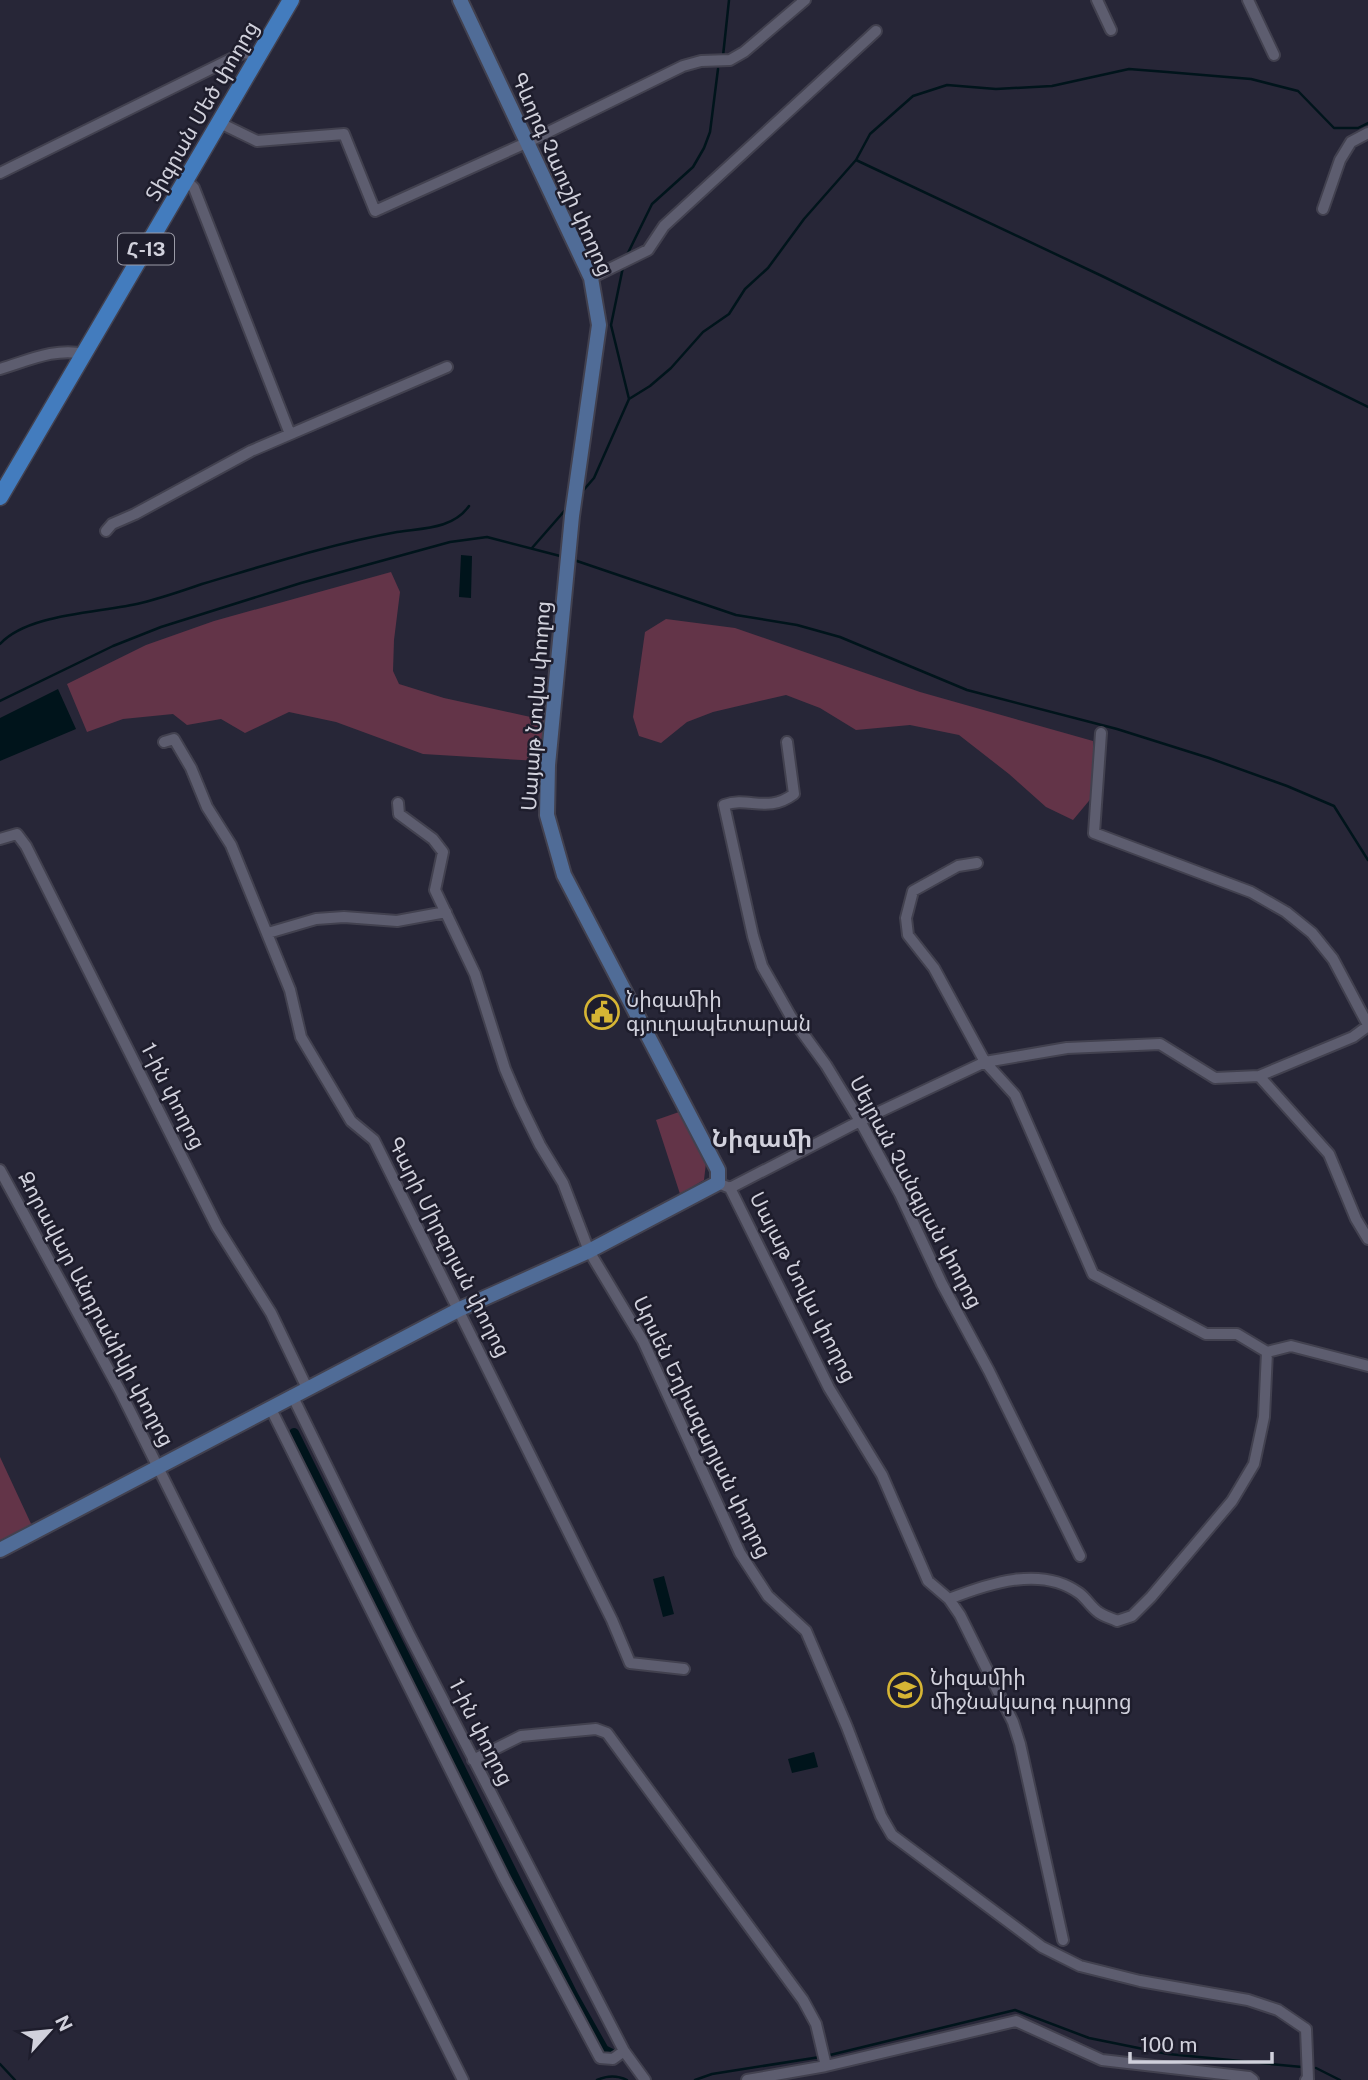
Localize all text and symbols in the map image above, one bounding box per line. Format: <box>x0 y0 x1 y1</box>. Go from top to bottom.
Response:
street label: Տիգրան Մեծ փողոց <box>140 16 263 205</box>
street label: Գևորգ Չաուշի փողոց <box>506 68 619 279</box>
road number: Հ-13 <box>118 233 174 264</box>
street label: Սայաթ Նովա փողոց <box>516 600 555 812</box>
place label: Նիզամիի գյուղապետարան <box>626 987 811 1036</box>
public building icon: Նիզամիի գյուղապետարան <box>583 993 621 1031</box>
street label: 1-ին փողոց <box>136 1038 211 1153</box>
street label: Սեյրան Չանգլյան փողոց <box>844 1071 988 1312</box>
district label: Նիզամի <box>712 1124 812 1153</box>
street label: Գարի Միրզոյան փողոց <box>383 1132 516 1361</box>
street label: Զորավար Անդրանիկի փողոց <box>13 1167 180 1451</box>
street label: Սայաթ Նովա փողոց <box>745 1187 862 1386</box>
street label: Արսեն Եղիազարյան փողոց <box>628 1292 777 1562</box>
place label: Նիզամիի միջնակարգ դպրոց <box>930 1665 1132 1714</box>
school or university icon: Նիզամիի միջնակարգ դպրոց <box>886 1671 924 1709</box>
street label: 1-ին փողոց <box>444 1674 519 1789</box>
north arrow <box>14 1996 84 2066</box>
text: N <box>51 2012 77 2035</box>
scale bar <box>1130 2021 1272 2064</box>
text: 100 m <box>1140 2032 1197 2057</box>

